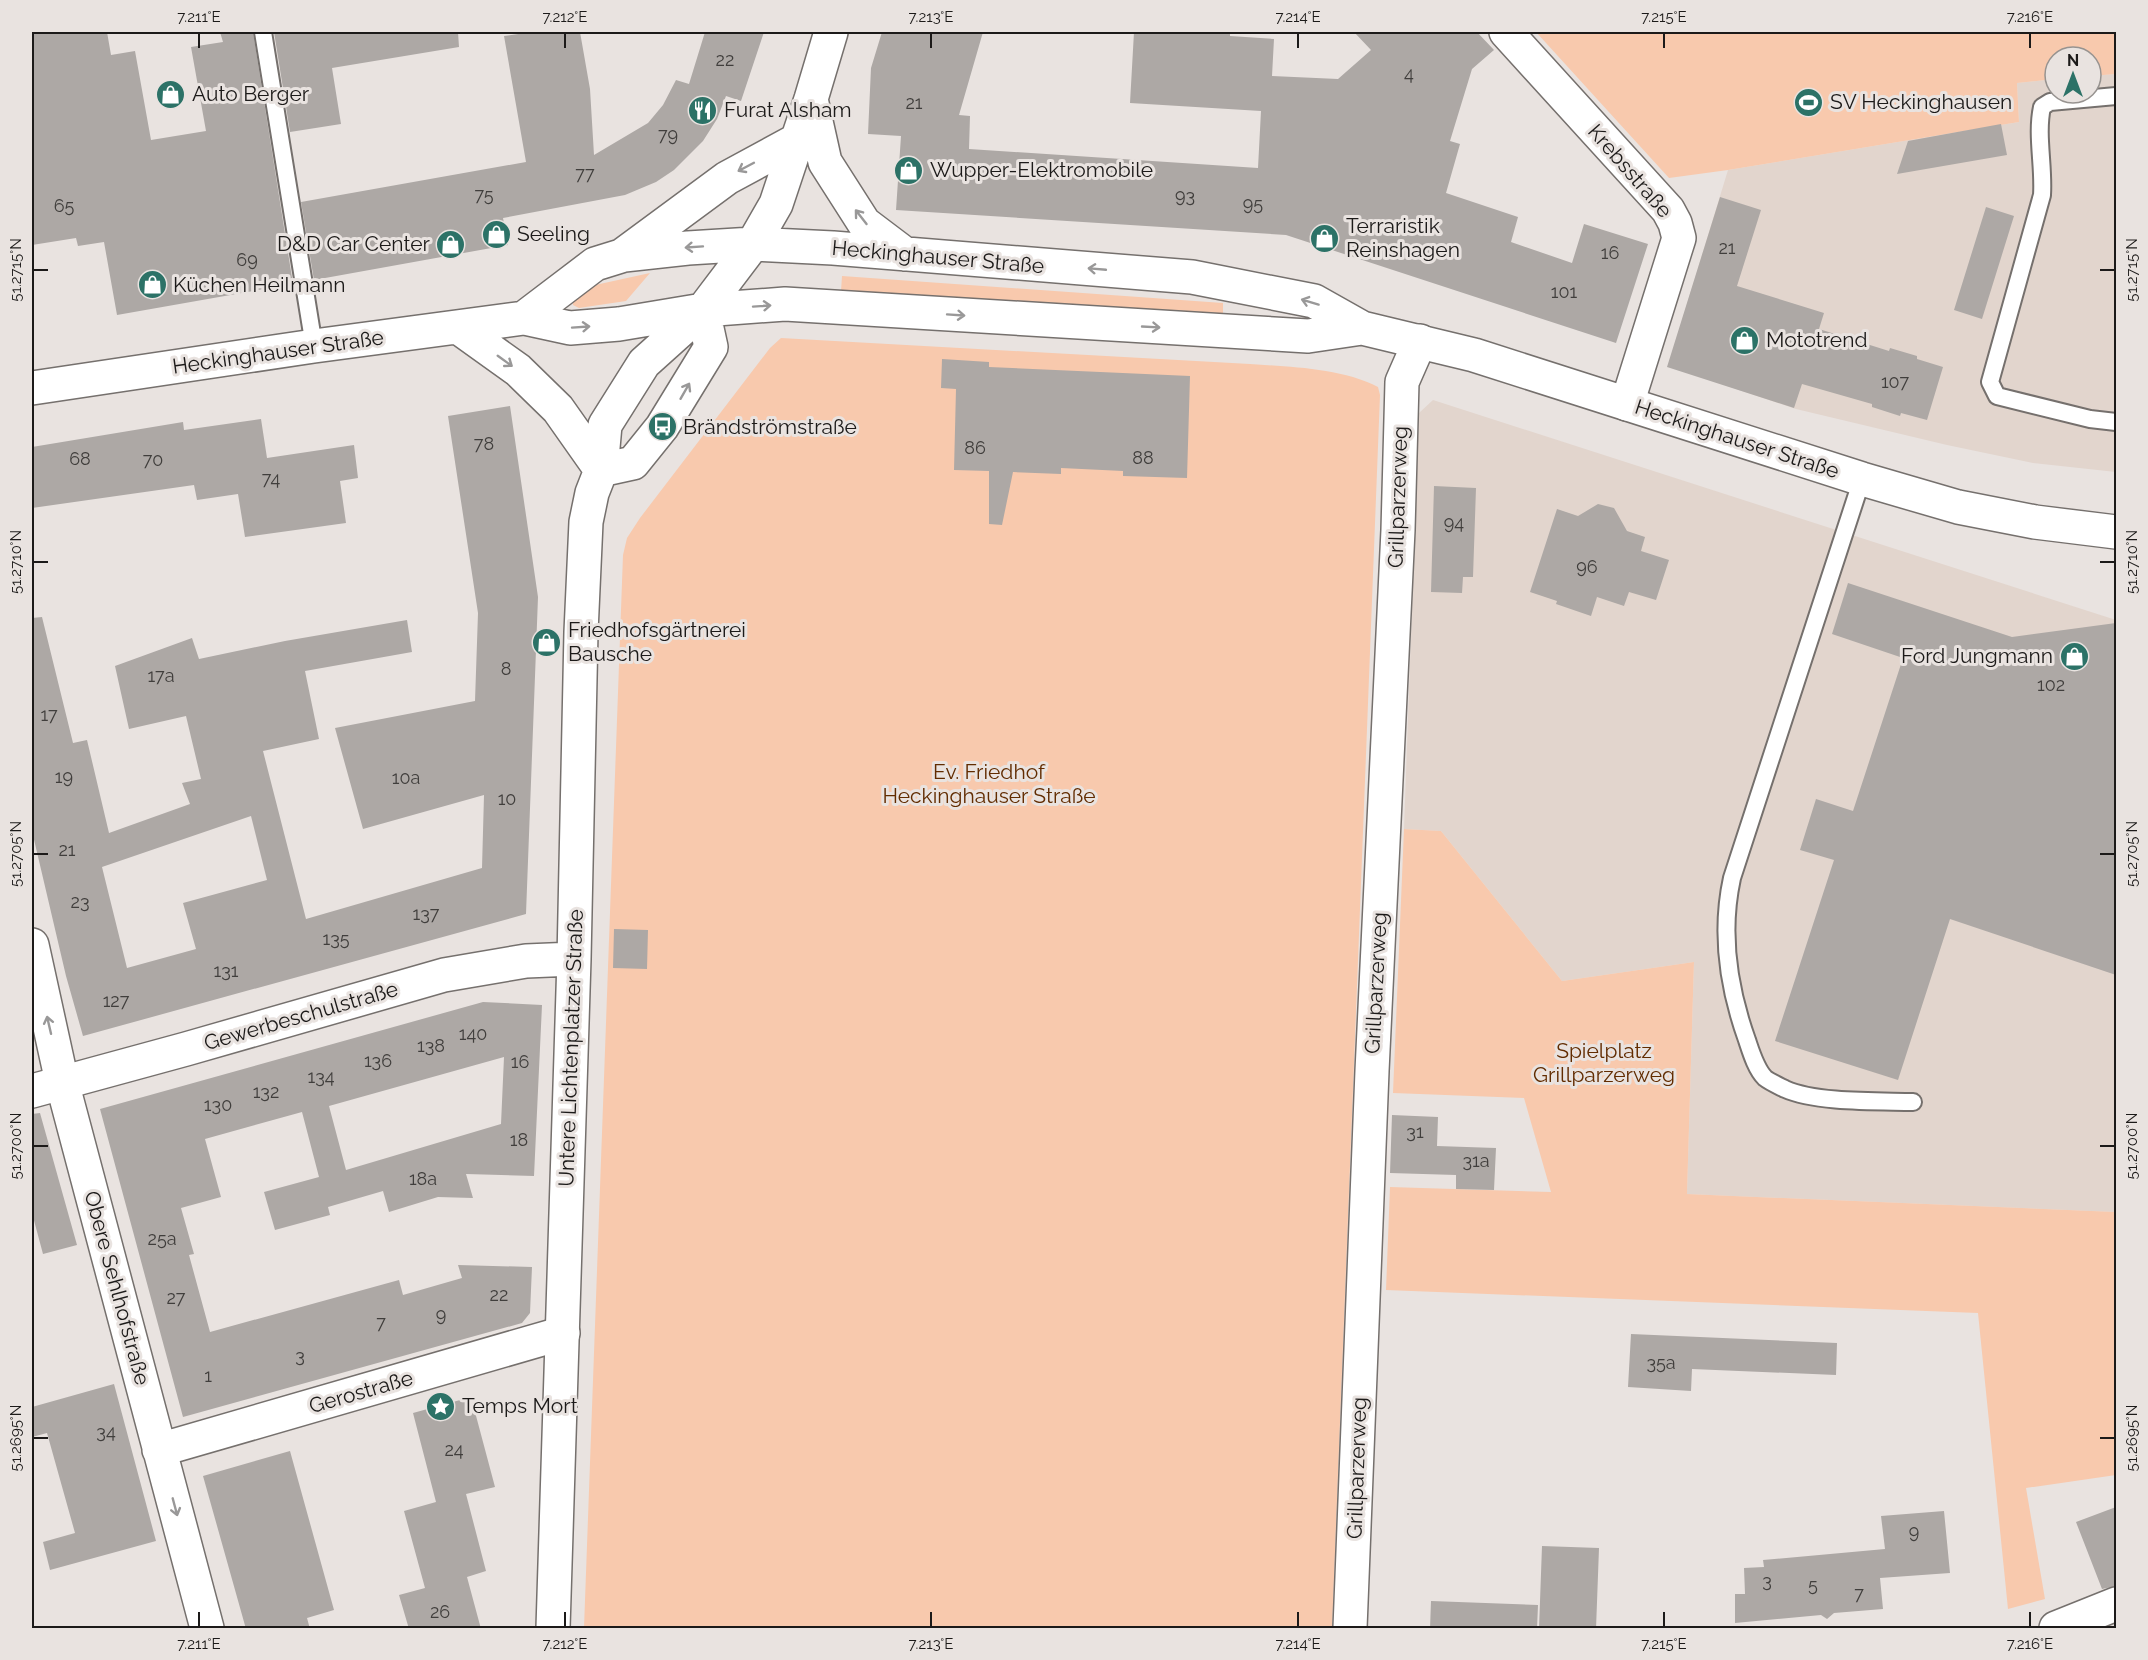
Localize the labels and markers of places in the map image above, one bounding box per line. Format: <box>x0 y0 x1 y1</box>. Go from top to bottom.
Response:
shop icon: Auto Berger <box>155 78 187 110</box>
place label: Auto Berger <box>192 81 310 106</box>
sports icon: SV Heckinghausen <box>1793 86 1825 118</box>
place label: SV Heckinghausen <box>1830 89 2012 114</box>
restaurant icon: Furat Alsham <box>687 94 719 126</box>
place label: Furat Alsham <box>724 97 852 122</box>
shop icon: Wupper-Elektromobile <box>893 154 925 186</box>
place label: Wupper-Elektromobile <box>930 157 1153 182</box>
place label: Terraristik Reinshagen <box>1346 213 1460 262</box>
shop icon: Seeling <box>480 218 512 250</box>
place label: Seeling <box>517 221 590 246</box>
shop icon: Terraristik Reinshagen <box>1309 222 1341 254</box>
shop icon: D&D Car Center <box>435 228 467 260</box>
place label: D&D Car Center <box>277 231 431 256</box>
shop icon: Küchen Heilmann <box>136 269 168 301</box>
place label: Küchen Heilmann <box>173 272 345 297</box>
shop icon: Mototrend <box>1729 324 1761 356</box>
place label: Mototrend <box>1766 327 1867 352</box>
bus stop icon: Brändströmstraße <box>646 411 678 443</box>
place label: Brändströmstraße <box>683 414 857 439</box>
place label: Friedhofsgärtnerei Bausche <box>568 617 746 666</box>
shop icon: Friedhofsgärtnerei Bausche <box>531 626 563 658</box>
shop icon: Ford Jungmann <box>2058 640 2090 672</box>
place label: Ford Jungmann <box>1901 643 2053 668</box>
place icon: Temps Mort <box>425 1390 457 1422</box>
place label: Temps Mort <box>462 1393 578 1418</box>

